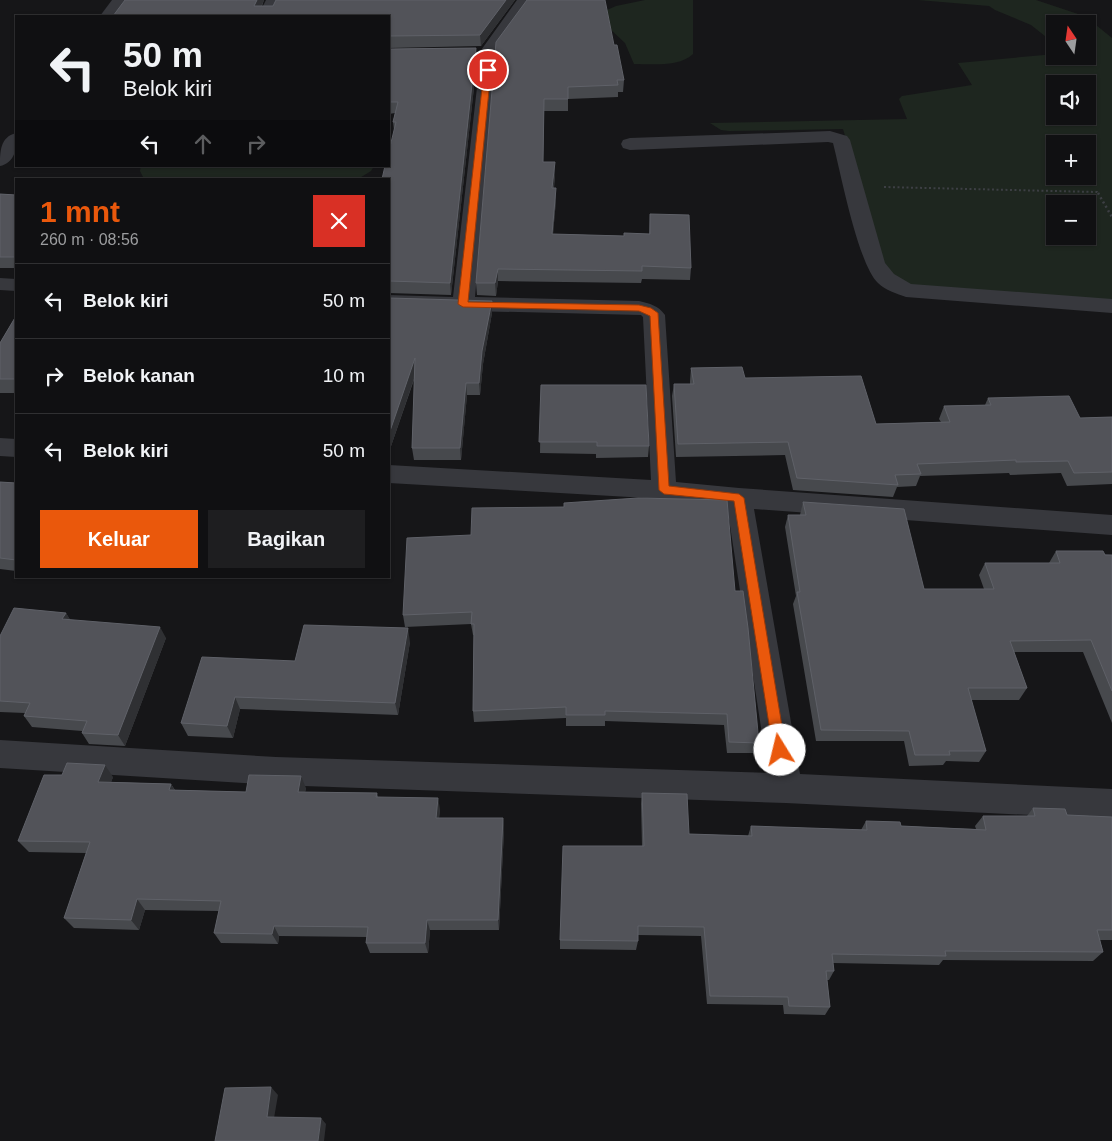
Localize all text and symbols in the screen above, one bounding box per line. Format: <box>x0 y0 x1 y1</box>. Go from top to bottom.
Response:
north arrow <box>1046 15 1096 65</box>
map controls <box>1046 15 1096 245</box>
icon: left <box>40 35 105 100</box>
text: 50 m <box>123 35 203 74</box>
pin <box>467 49 509 91</box>
icon: arrive <box>474 56 502 84</box>
button: sound <box>1046 75 1096 125</box>
text: Belok kiri <box>123 76 212 101</box>
icon: left <box>136 130 164 158</box>
icon: ahead <box>189 130 217 158</box>
icon: right <box>242 130 270 158</box>
button: + <box>1046 135 1096 185</box>
text: 1 mnt <box>40 195 120 228</box>
button: close <box>313 195 365 247</box>
button: − <box>1046 195 1096 245</box>
text: 260 m · 08:56 <box>40 231 139 248</box>
icon: left <box>40 287 68 315</box>
text: Belok kiri <box>83 290 169 311</box>
text: 50 m <box>323 290 365 311</box>
icon: right <box>40 362 68 390</box>
text: Belok kanan <box>83 365 195 386</box>
text: 10 m <box>323 365 365 386</box>
icon: left <box>40 437 68 465</box>
text: Belok kiri <box>83 440 169 461</box>
text: 50 m <box>323 440 365 461</box>
button: Keluar <box>40 510 198 568</box>
button: Bagikan <box>208 510 365 568</box>
position arrow <box>753 723 805 775</box>

